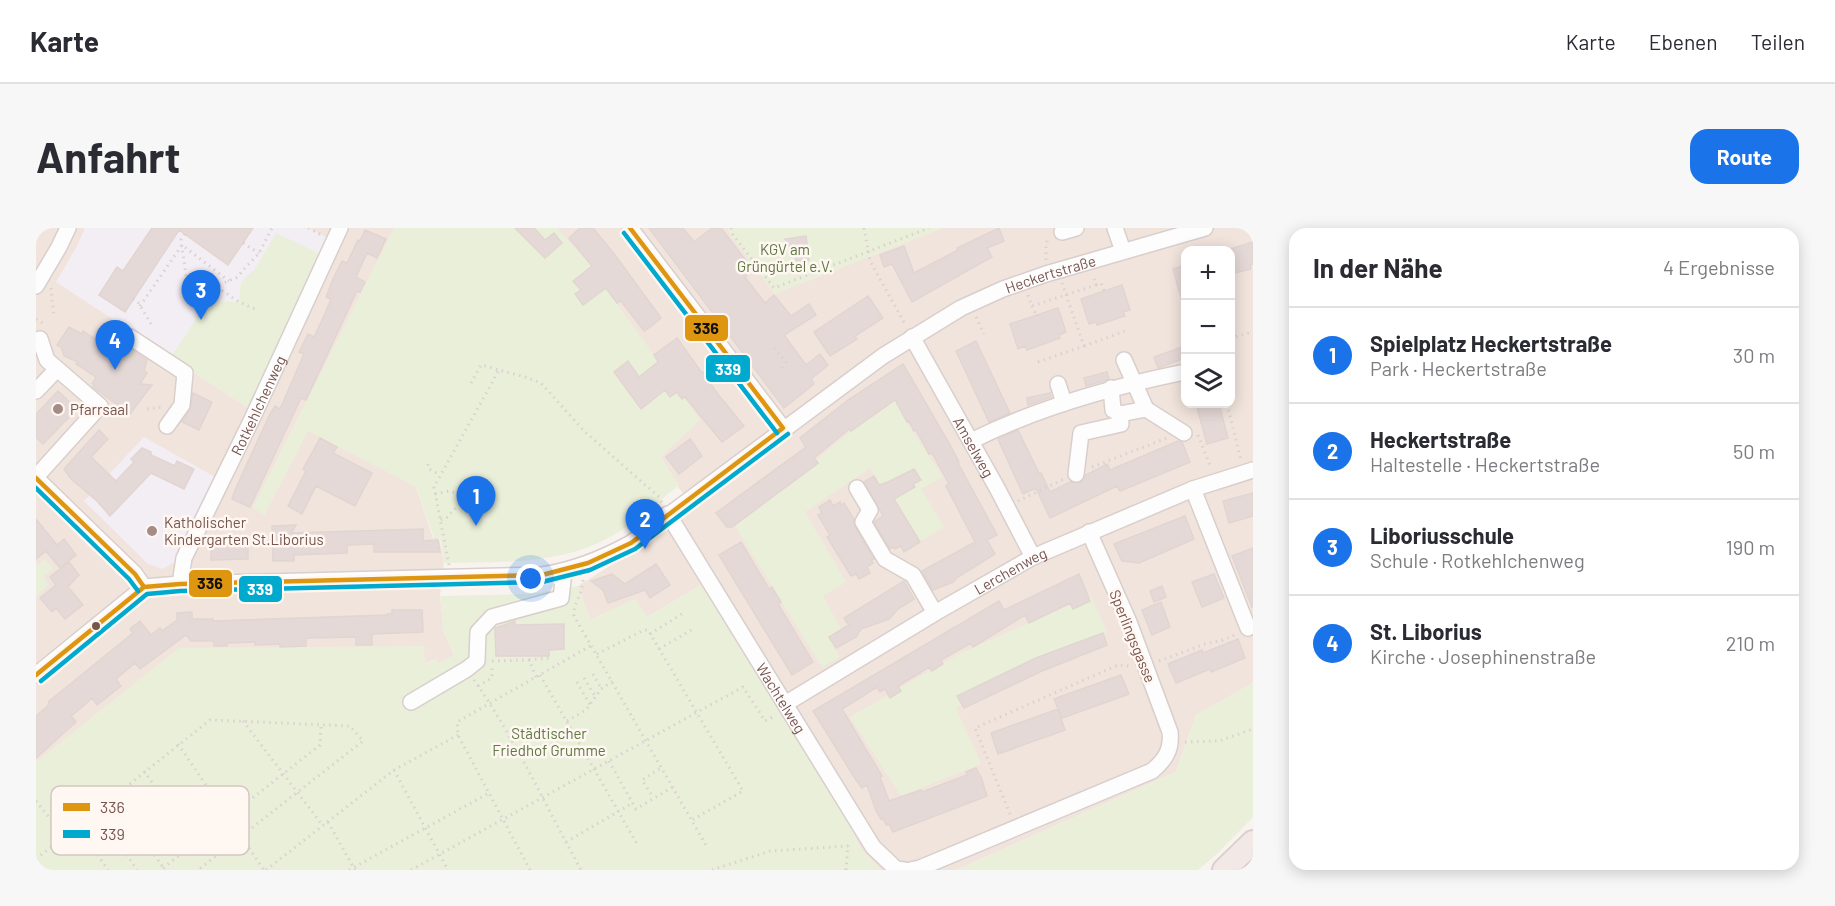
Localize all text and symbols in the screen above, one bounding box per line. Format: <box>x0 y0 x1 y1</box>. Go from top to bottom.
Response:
text: Karte <box>30 24 99 58</box>
text: Karte <box>1566 29 1616 54</box>
text: Ebenen <box>1649 29 1718 54</box>
text: Teilen <box>1751 29 1805 54</box>
button: Route <box>1690 129 1799 184</box>
text: Anfahrt <box>36 131 181 181</box>
park label: KGV am Grüngürtel e.V. <box>737 240 833 275</box>
map controls <box>1181 246 1235 408</box>
button: + <box>1181 246 1235 300</box>
street label: Heckertstraße <box>1003 251 1098 297</box>
text: In der Nähe <box>1313 252 1443 283</box>
text: 4 Ergebnisse <box>1663 255 1775 279</box>
pin: 3 <box>182 270 220 320</box>
button: − <box>1181 300 1235 354</box>
line badge: 336 <box>684 314 729 342</box>
text: 336 <box>693 318 719 337</box>
pin: 4 <box>96 320 134 370</box>
text: Spielplatz Heckertstraße <box>1370 330 1612 356</box>
text: 1 <box>1329 343 1336 367</box>
text: 30 m <box>1733 343 1775 367</box>
street label: Rotkehlchenweg <box>227 353 289 458</box>
line badge: 339 <box>705 354 751 383</box>
button: layers <box>1181 354 1235 408</box>
text: Park · Heckertstraße <box>1370 356 1547 380</box>
text: 339 <box>715 359 741 378</box>
place label: Pfarrsaal <box>70 400 129 418</box>
marker: Pfarrsaal <box>51 402 65 416</box>
street label: Amselweg <box>950 413 998 480</box>
text: Heckertstraße <box>1370 426 1511 452</box>
text: 2 <box>1327 439 1338 463</box>
text: 50 m <box>1733 439 1775 463</box>
text: Haltestelle · Heckertstraße <box>1370 452 1600 476</box>
pin: 1 <box>456 476 496 526</box>
pin: 2 <box>626 500 664 549</box>
place label: Katholischer Kindergarten St.Liborius <box>164 513 324 548</box>
text: Liboriusschule <box>1370 522 1514 548</box>
marker: Katholischer Kindergarten St.Liborius <box>145 524 159 538</box>
text: 3 <box>1327 535 1338 559</box>
text: 190 m <box>1726 535 1775 559</box>
street label: Lerchenweg <box>971 543 1049 598</box>
text: Schule · Rotkehlchenweg <box>1370 548 1585 572</box>
your location <box>516 564 545 593</box>
line badge: 336 <box>188 569 233 598</box>
text: 336 <box>197 573 223 592</box>
line badge: 339 <box>238 575 283 603</box>
text: 339 <box>247 579 273 598</box>
street label: Sperlingsgasse <box>1106 587 1160 685</box>
text: St. Liborius <box>1370 618 1482 644</box>
unlabelled marker <box>90 620 102 632</box>
text: 4 <box>1326 631 1339 655</box>
text: 210 m <box>1726 631 1775 655</box>
text: Kirche · Josephinenstraße <box>1370 644 1596 668</box>
street label: Wachtelweg <box>753 659 810 736</box>
park label: Städtischer Friedhof Grumme <box>492 724 606 759</box>
legend <box>51 786 249 855</box>
text: 336 <box>100 797 125 816</box>
text: 339 <box>100 824 125 843</box>

